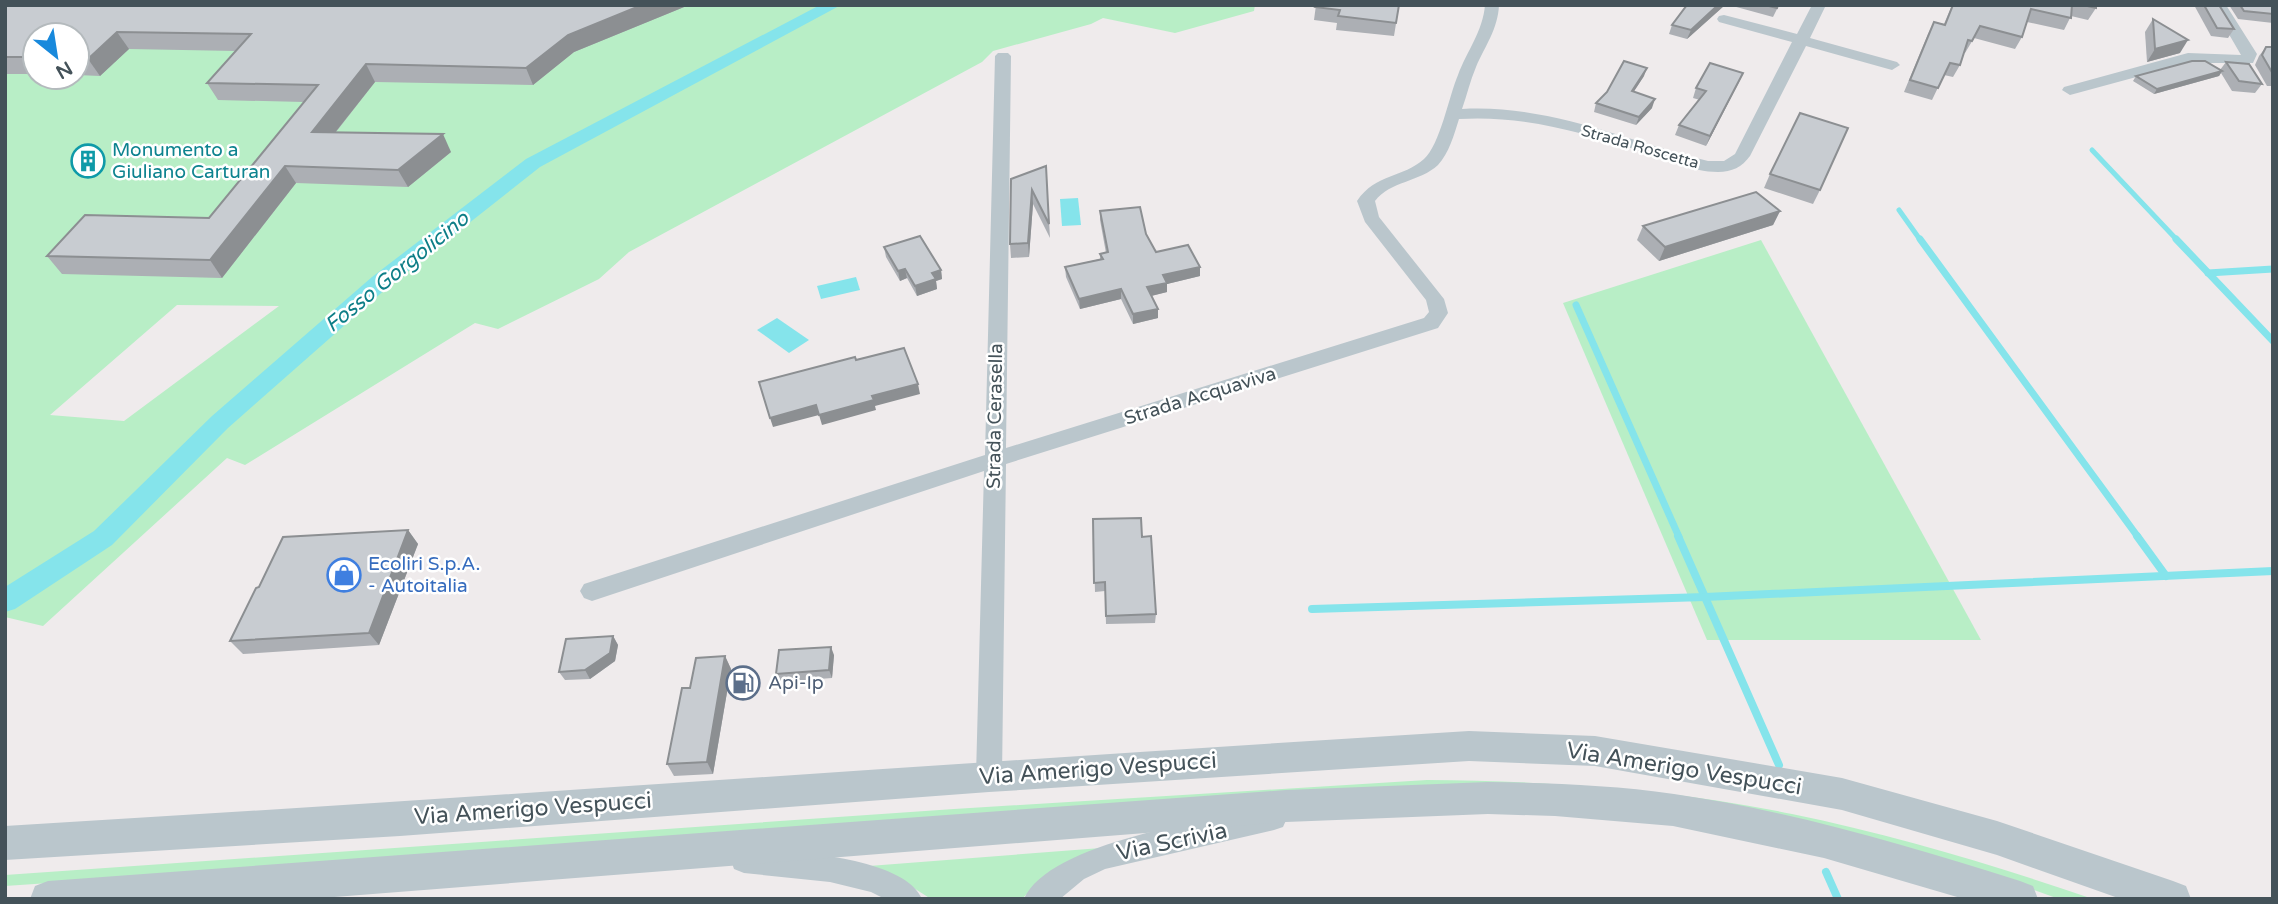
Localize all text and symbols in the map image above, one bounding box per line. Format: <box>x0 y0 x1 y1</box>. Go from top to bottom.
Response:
north arrow <box>21 21 91 91</box>
text: N <box>52 57 76 83</box>
street label: Strada Roscetta <box>1579 121 1701 173</box>
place label: Monumento a Giuliano Carturan <box>112 139 270 183</box>
building icon: Monumento a Giuliano Carturan <box>69 142 107 180</box>
water label: Fosso Gorgolicino <box>320 206 475 338</box>
street label: Strada Cerasella <box>983 343 1007 489</box>
street label: Strada Acquaviva <box>1121 362 1279 430</box>
place label: Ecoliri S.p.A. - Autoitalia <box>368 553 480 597</box>
shop icon: Ecoliri S.p.A. - Autoitalia <box>325 556 363 594</box>
fuel station icon: Api-Ip <box>724 664 762 702</box>
place label: Api-Ip <box>768 672 824 694</box>
street label: Via Amerigo Vespucci <box>1564 737 1804 801</box>
street label: Via Amerigo Vespucci <box>978 747 1218 791</box>
street label: Via Amerigo Vespucci <box>413 787 653 831</box>
street label: Via Scrivia <box>1114 817 1230 867</box>

